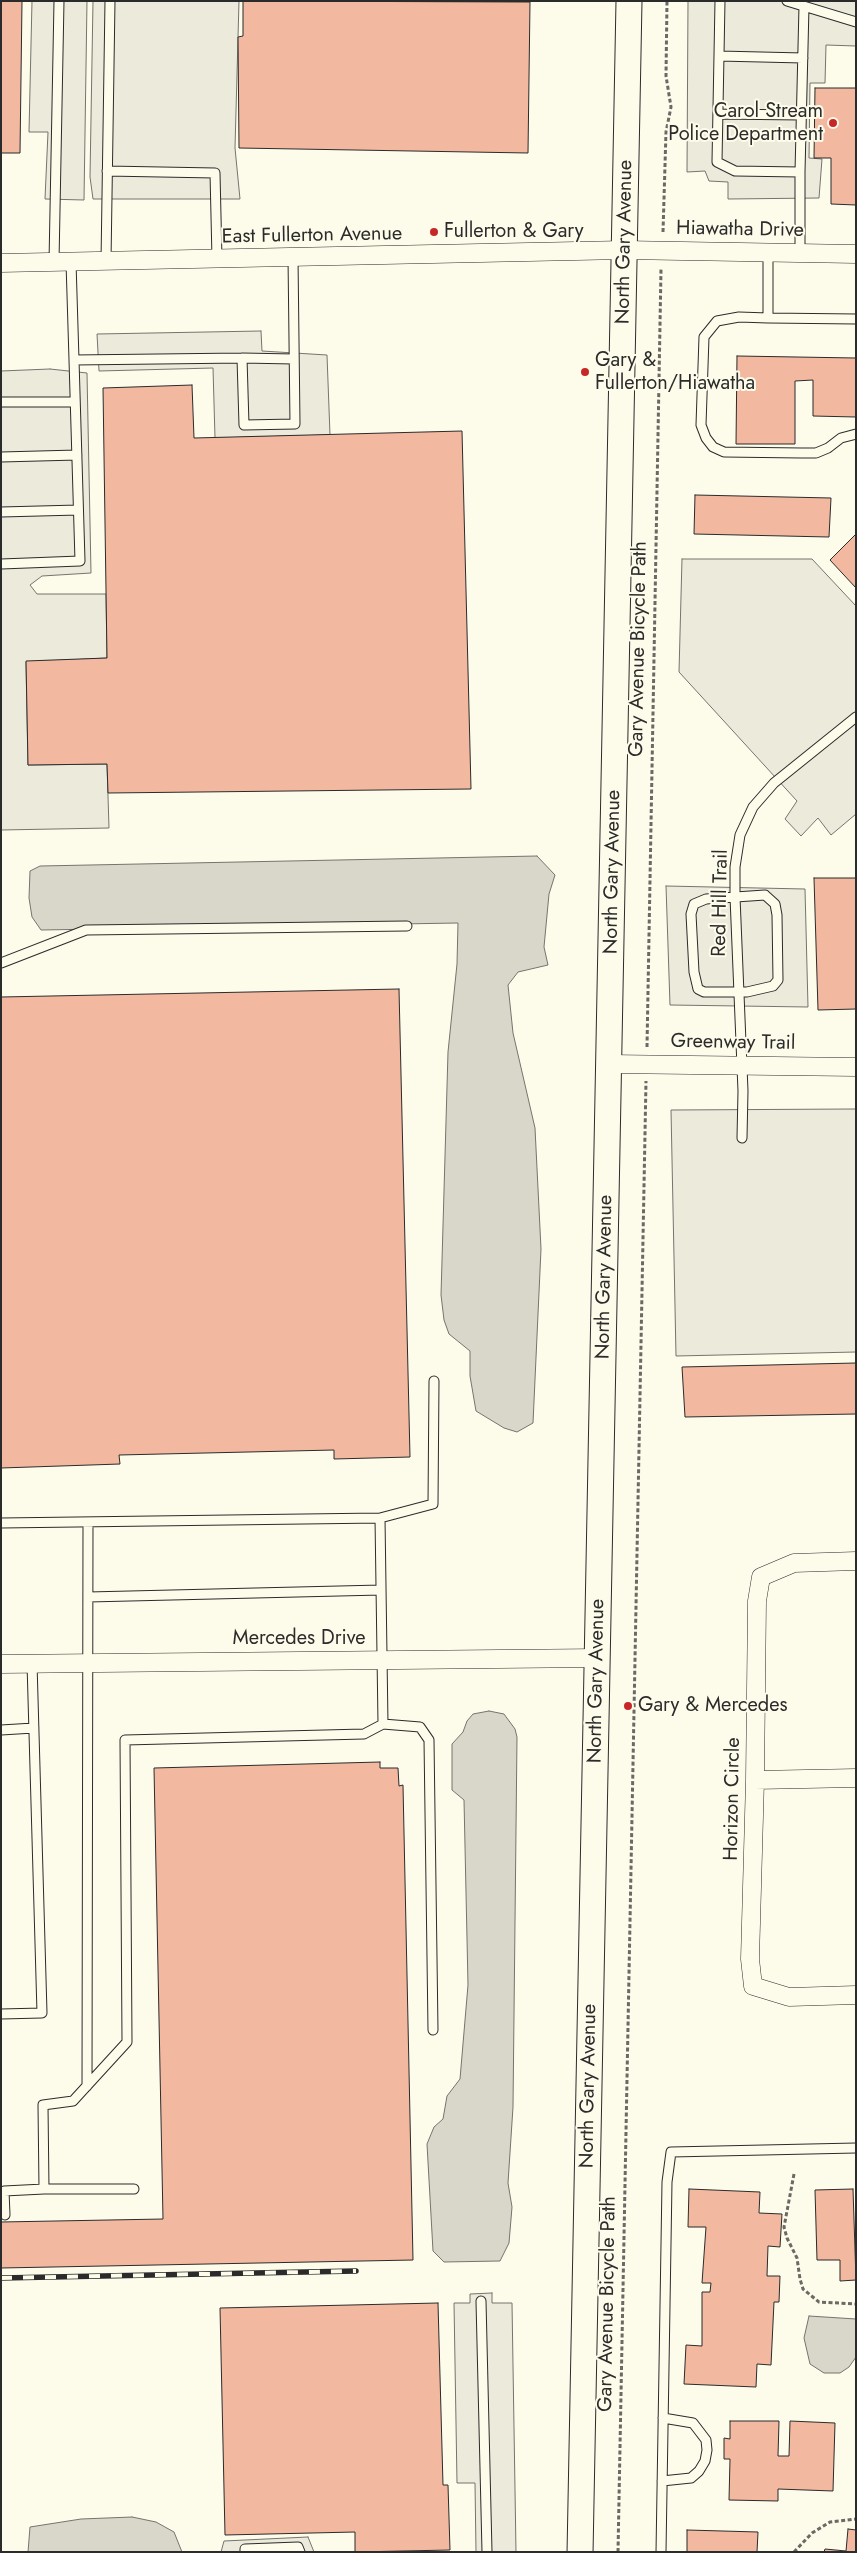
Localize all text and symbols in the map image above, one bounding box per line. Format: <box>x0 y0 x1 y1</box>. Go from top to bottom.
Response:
place label: Carol Stream Police Department <box>668 100 823 147</box>
marker: Carol Stream Police Department <box>827 117 839 129</box>
street label: North Gary Avenue <box>612 160 638 324</box>
street label: Hiawatha Drive <box>676 217 804 243</box>
place label: Fullerton & Gary <box>444 220 584 244</box>
street label: East Fullerton Avenue <box>222 222 402 250</box>
marker: Fullerton & Gary <box>428 226 440 238</box>
place label: Gary & Fullerton/Hiawatha <box>595 349 755 396</box>
marker: Gary & Fullerton/Hiawatha <box>579 366 591 378</box>
street label: Gary Avenue Bicycle Path <box>625 541 653 757</box>
street label: North Gary Avenue <box>600 790 626 954</box>
street label: Red Hill Trail <box>708 849 734 957</box>
street label: Greenway Trail <box>670 1030 796 1056</box>
street label: North Gary Avenue <box>592 1195 618 1359</box>
street label: North Gary Avenue <box>584 1599 610 1763</box>
street label: Mercedes Drive <box>232 1627 366 1651</box>
place label: Gary & Mercedes <box>638 1694 788 1718</box>
marker: Gary & Mercedes <box>622 1700 634 1712</box>
street label: Horizon Circle <box>720 1737 746 1861</box>
street label: North Gary Avenue <box>576 2004 602 2168</box>
street label: Gary Avenue Bicycle Path <box>594 2196 622 2412</box>

